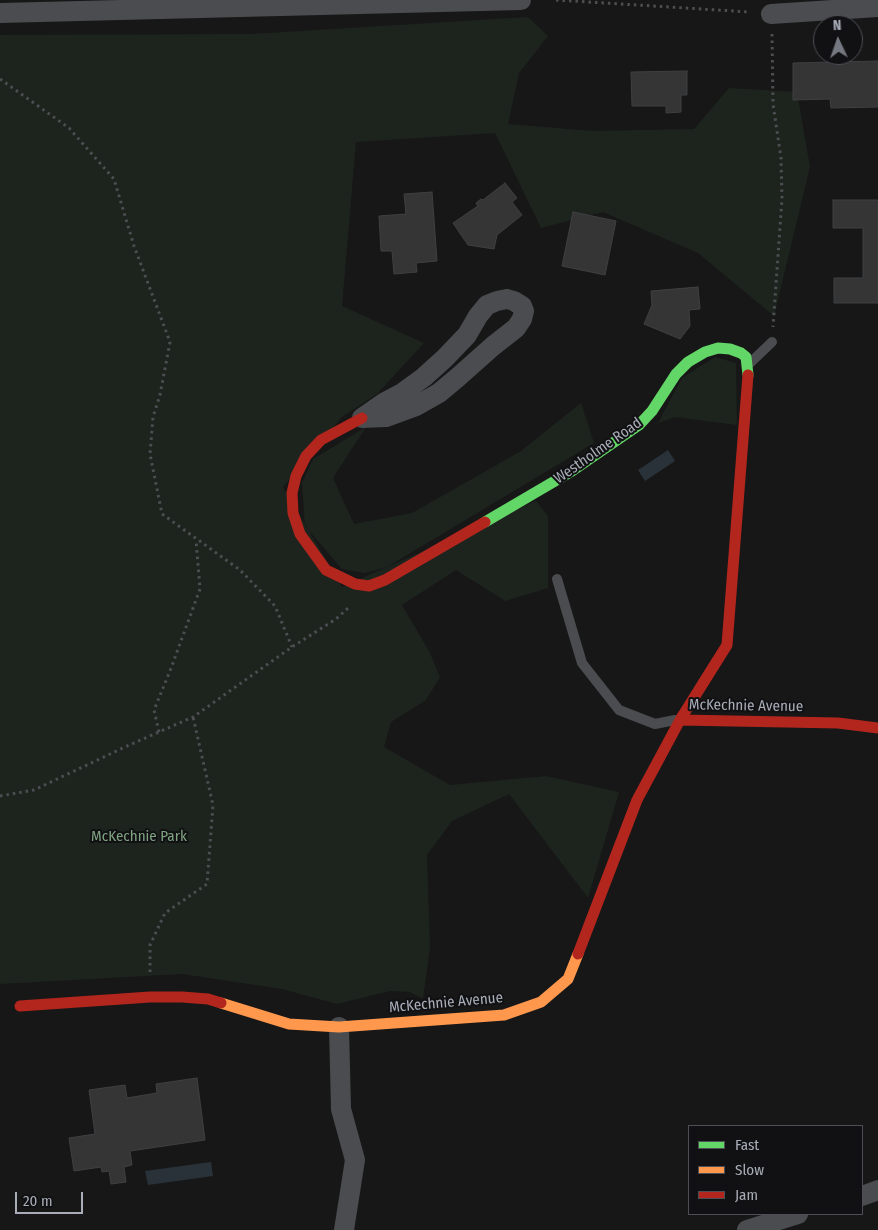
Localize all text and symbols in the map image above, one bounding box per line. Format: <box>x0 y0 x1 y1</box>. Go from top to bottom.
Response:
north arrow <box>813 15 863 65</box>
text: N <box>833 17 842 34</box>
street label: Westholme Road <box>551 414 645 488</box>
street label: McKechnie Avenue <box>689 696 803 716</box>
park label: McKechnie Park <box>91 828 187 846</box>
street label: McKechnie Avenue <box>388 989 504 1017</box>
legend <box>688 1125 863 1215</box>
text: Fast <box>735 1136 759 1154</box>
text: Slow <box>735 1161 764 1179</box>
scale bar <box>18 1182 85 1214</box>
text: Jam <box>735 1186 758 1204</box>
text: 20 m <box>23 1192 53 1210</box>

